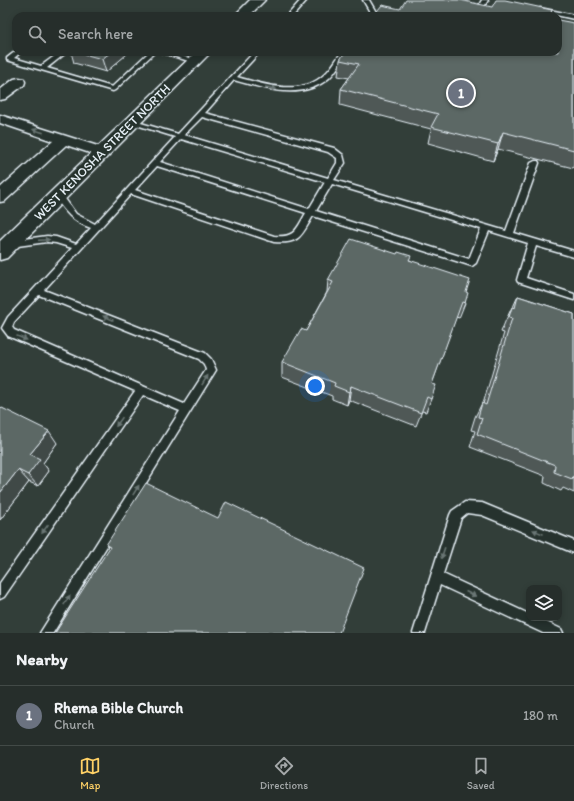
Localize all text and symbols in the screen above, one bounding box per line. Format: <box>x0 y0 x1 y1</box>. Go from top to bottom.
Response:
search box <box>12 12 562 56</box>
icon: search <box>26 23 48 45</box>
text: Search here <box>58 25 133 43</box>
pin: 1 <box>448 78 474 108</box>
street label: WEST KENOSHA STREET NORTH <box>31 81 173 223</box>
one-way arrow <box>265 85 277 91</box>
one-way arrow <box>32 128 44 134</box>
one-way arrow <box>38 236 50 243</box>
one-way arrow <box>101 315 113 321</box>
one-way arrow <box>16 335 27 341</box>
one-way arrow <box>201 374 208 386</box>
your location <box>305 376 325 396</box>
one-way arrow <box>115 416 123 427</box>
one-way arrow <box>132 484 139 496</box>
one-way arrow <box>41 523 49 534</box>
one-way arrow <box>532 529 543 535</box>
one-way arrow <box>440 547 446 559</box>
map controls <box>526 585 562 621</box>
button: layers <box>526 585 562 621</box>
one-way arrow <box>465 590 477 597</box>
one-way arrow <box>63 594 70 606</box>
text: Nearby <box>16 649 68 669</box>
text: Rhema Bible Church <box>54 699 183 717</box>
text: 1 <box>26 708 32 723</box>
text: 180 m <box>523 708 558 723</box>
text: Church <box>54 717 95 732</box>
tab: Map <box>79 755 101 792</box>
tab: Directions <box>260 755 308 792</box>
tab: Saved <box>467 755 495 792</box>

